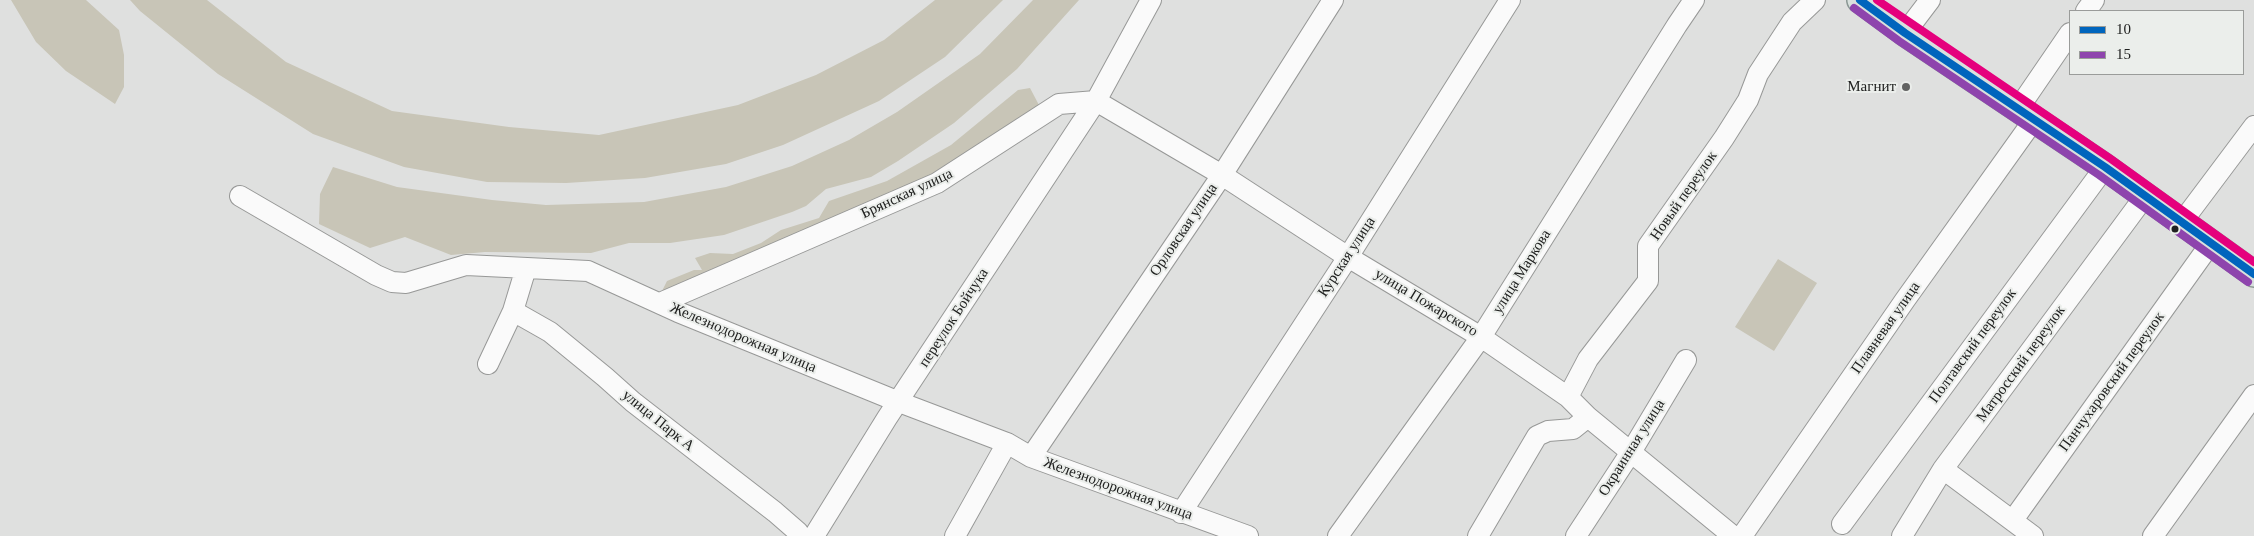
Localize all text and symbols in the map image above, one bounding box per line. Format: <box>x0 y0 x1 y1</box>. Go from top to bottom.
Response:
legend <box>2069 10 2244 75</box>
text: 10 <box>2116 21 2131 37</box>
text: 15 <box>2116 46 2131 62</box>
place label: Магнит <box>1847 78 1896 96</box>
marker: Магнит <box>1900 81 1912 93</box>
street label: Новый переулок <box>1647 148 1721 244</box>
street label: Брянская улица <box>858 165 956 223</box>
street label: Орловская улица <box>1146 180 1222 280</box>
street label: Курская улица <box>1314 214 1380 300</box>
unlabelled marker <box>2170 224 2180 234</box>
street label: улица Маркова <box>1489 227 1555 317</box>
street label: переулок Бойчука <box>915 265 993 371</box>
street label: улица Пожарского <box>1371 265 1481 341</box>
street label: Плавневая улица <box>1848 279 1924 377</box>
street label: Полтавский переулок <box>1925 285 2021 407</box>
street label: Железнодорожная улица <box>667 299 819 377</box>
street label: Матросский переулок <box>1973 302 2069 426</box>
street label: Панчухаровский переулок <box>2055 309 2169 455</box>
street label: улица Парк А <box>618 386 698 456</box>
street label: Окраинная улица <box>1595 396 1669 500</box>
street label: Железнодорожная улица <box>1041 454 1195 524</box>

